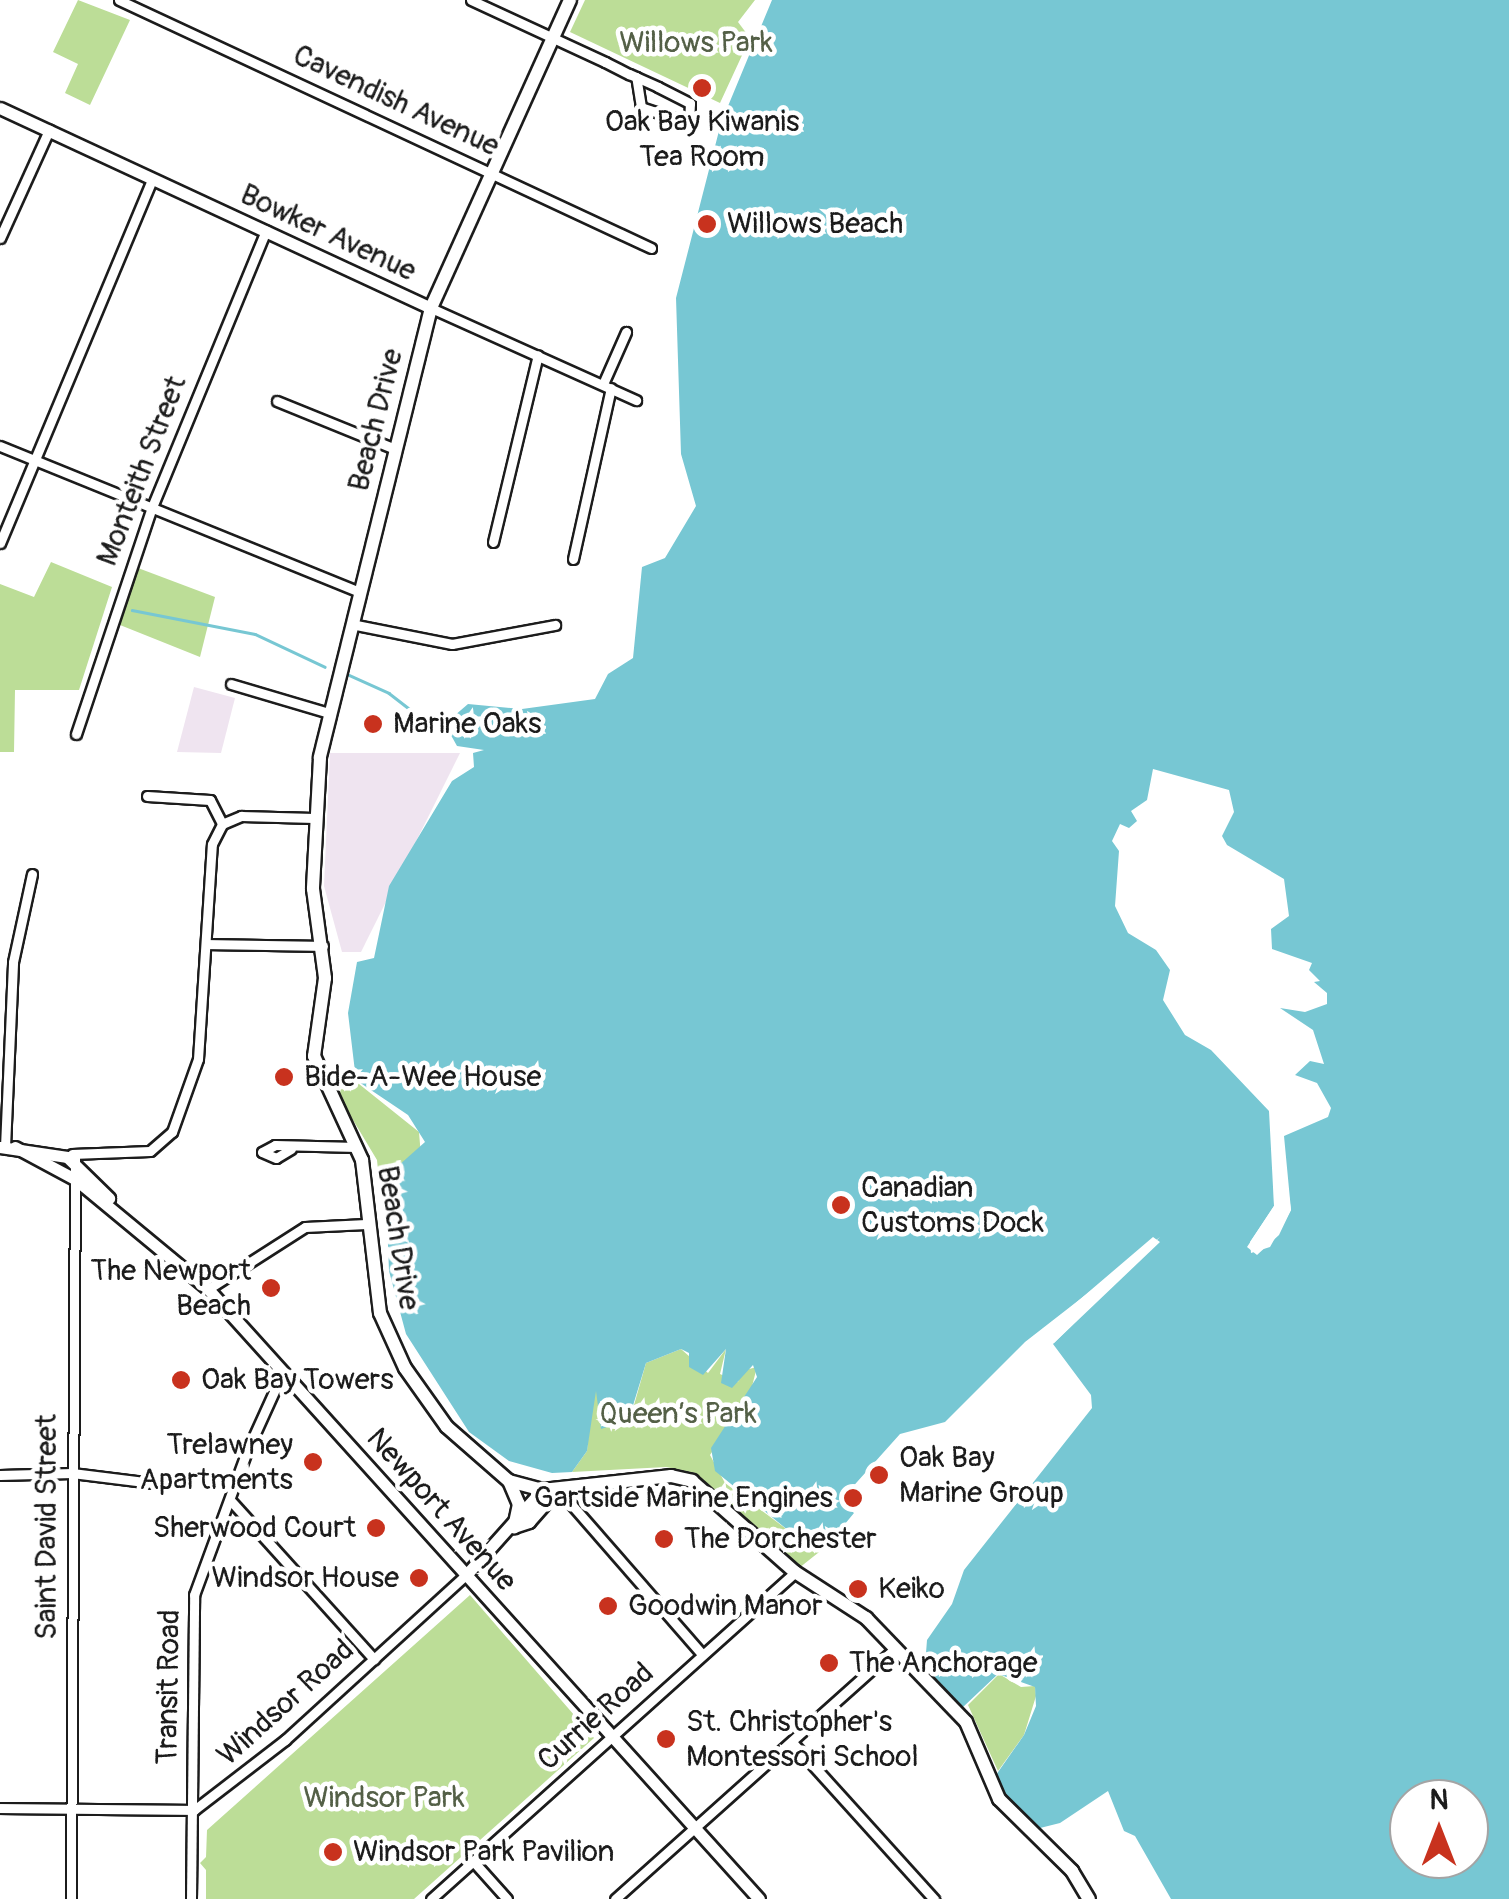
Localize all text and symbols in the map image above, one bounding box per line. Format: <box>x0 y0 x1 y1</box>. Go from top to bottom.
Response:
park label: Willows Park <box>619 25 773 61</box>
street label: Cavendish Avenue <box>287 37 505 165</box>
marker: Oak Bay Kiwanis Tea Room <box>691 77 713 99</box>
place label: Oak Bay Kiwanis Tea Room <box>605 104 799 174</box>
street label: Bowker Avenue <box>234 177 422 289</box>
place label: Willows Beach <box>727 206 903 242</box>
marker: Willows Beach <box>696 213 718 235</box>
street label: Beach Drive <box>341 345 411 495</box>
street label: Monteith Street <box>89 371 195 571</box>
place label: Marine Oaks <box>393 706 541 742</box>
marker: Marine Oaks <box>362 713 384 735</box>
place label: Bide-A-Wee House <box>304 1059 541 1095</box>
marker: Bide-A-Wee House <box>273 1066 295 1088</box>
street label: Beach Drive <box>369 1163 427 1313</box>
place label: Canadian Customs Dock <box>861 1170 1044 1240</box>
marker: Canadian Customs Dock <box>830 1194 852 1216</box>
place label: The Newport Beach <box>91 1253 251 1324</box>
marker: The Newport Beach <box>260 1277 282 1299</box>
place label: Oak Bay Towers <box>201 1362 394 1398</box>
marker: Oak Bay Towers <box>170 1369 192 1391</box>
park label: Queen’s Park <box>599 1396 757 1432</box>
street label: Saint David Street <box>29 1414 65 1640</box>
street label: Newport Avenue <box>358 1421 524 1599</box>
place label: Trelawney Apartments <box>140 1427 293 1498</box>
place label: Oak Bay Marine Group <box>899 1440 1064 1510</box>
marker: Trelawney Apartments <box>302 1451 324 1473</box>
marker: Oak Bay Marine Group <box>868 1464 890 1486</box>
place label: Gartside Marine Engines <box>534 1480 833 1516</box>
marker: Gartside Marine Engines <box>842 1487 864 1509</box>
place label: Sherwood Court <box>153 1510 356 1546</box>
marker: Sherwood Court <box>365 1517 387 1539</box>
place label: The Dorchester <box>684 1521 877 1557</box>
marker: The Dorchester <box>653 1528 675 1550</box>
place label: Windsor House <box>212 1560 399 1596</box>
marker: Windsor House <box>408 1567 430 1589</box>
place label: Keiko <box>878 1571 945 1607</box>
marker: Keiko <box>847 1578 869 1600</box>
place label: Goodwin Manor <box>628 1588 823 1624</box>
marker: Goodwin Manor <box>597 1595 619 1617</box>
street label: Transit Road <box>150 1609 188 1765</box>
street label: Windsor Road <box>210 1632 362 1774</box>
place label: The Anchorage <box>849 1645 1037 1681</box>
marker: The Anchorage <box>818 1652 840 1674</box>
street label: Currie Road <box>531 1656 661 1778</box>
place label: St. Christopher's Montessori School <box>686 1704 919 1774</box>
marker: St. Christopher's Montessori School <box>655 1728 677 1750</box>
north arrow <box>1389 1779 1489 1879</box>
park label: Windsor Park <box>303 1780 465 1816</box>
text: N <box>1430 1783 1448 1818</box>
place label: Windsor Park Pavilion <box>353 1834 615 1870</box>
marker: Windsor Park Pavilion <box>322 1841 344 1863</box>

